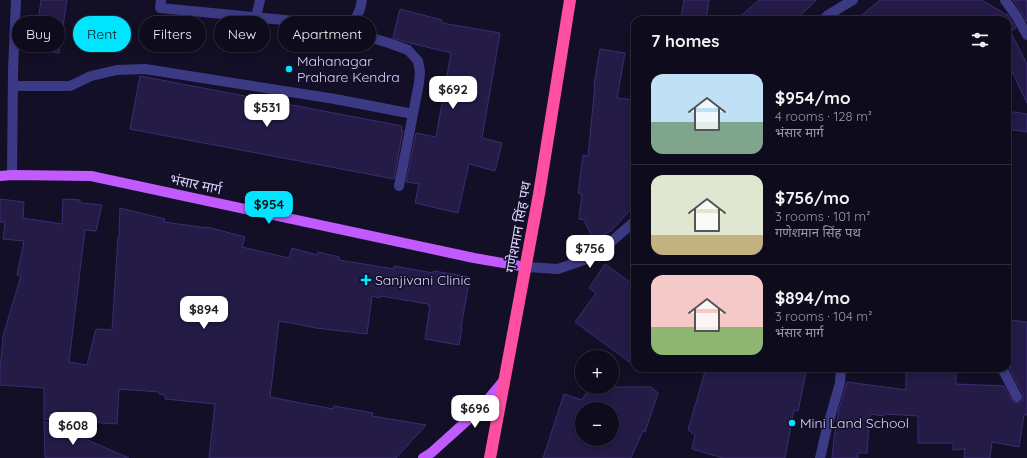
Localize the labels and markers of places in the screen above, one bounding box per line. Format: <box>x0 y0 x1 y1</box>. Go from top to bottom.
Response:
place label: Mahanagar Prahare Kendra <box>297 52 400 86</box>
marker: Mahanagar Prahare Kendra <box>284 64 294 74</box>
pin: $692 <box>429 76 477 110</box>
pin: $531 <box>243 94 291 128</box>
pin: $954 <box>245 191 293 225</box>
pin: $756 <box>566 235 614 269</box>
place label: Sanjivani Clinic <box>375 271 471 289</box>
marker: Sanjivani Clinic <box>360 274 372 286</box>
pin: $894 <box>180 296 228 330</box>
pin: $696 <box>451 395 499 429</box>
pin: $608 <box>49 412 97 446</box>
place label: Mini Land School <box>800 414 909 432</box>
marker: Mini Land School <box>787 418 797 428</box>

